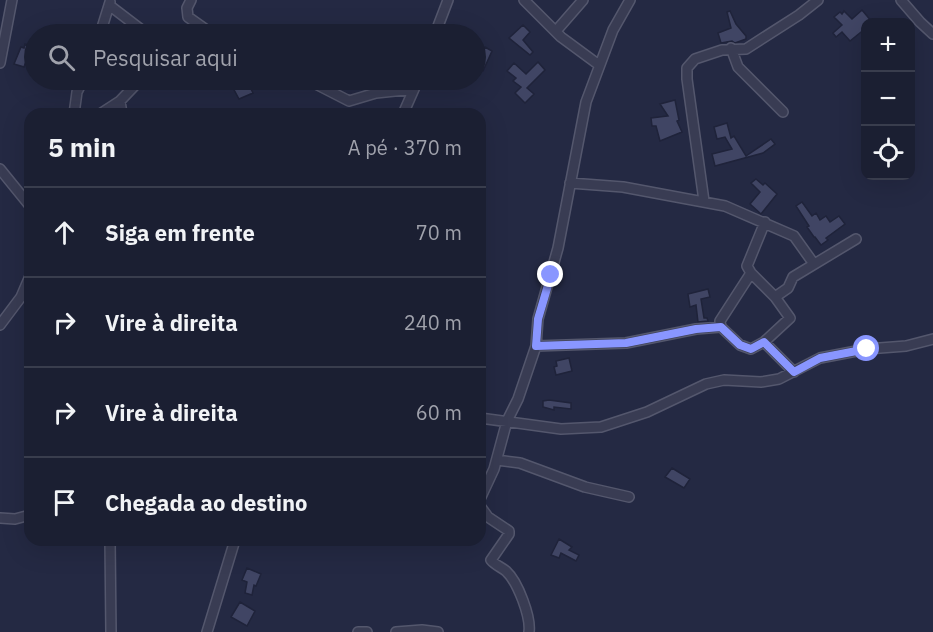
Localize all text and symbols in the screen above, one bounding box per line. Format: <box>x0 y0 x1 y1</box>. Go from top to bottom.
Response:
map controls <box>861 18 915 180</box>
button: + <box>861 18 915 72</box>
search box <box>24 24 486 90</box>
icon: search <box>45 41 78 74</box>
text: Pesquisar aqui <box>93 43 238 72</box>
button: − <box>861 72 915 126</box>
button: locate <box>861 126 915 180</box>
text: 5 min <box>48 130 116 164</box>
text: A pé · 370 m <box>348 134 462 161</box>
icon: ahead <box>48 216 81 249</box>
text: Siga em frente <box>105 218 255 247</box>
text: 70 m <box>416 219 462 246</box>
route end <box>537 261 563 287</box>
icon: right <box>48 306 81 339</box>
text: Vire à direita <box>105 308 238 337</box>
text: 240 m <box>404 309 462 336</box>
route start <box>853 335 879 361</box>
icon: right <box>48 396 81 429</box>
text: Vire à direita <box>105 398 238 427</box>
text: 60 m <box>416 399 462 426</box>
icon: arrive <box>48 486 81 519</box>
text: Chegada ao destino <box>105 488 308 517</box>

